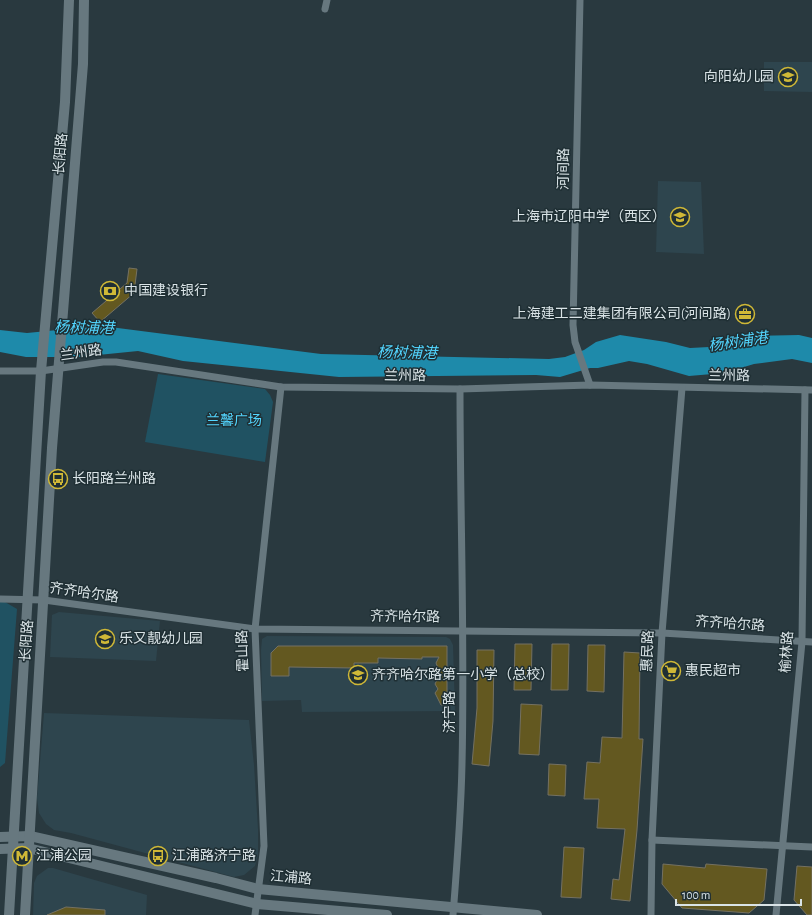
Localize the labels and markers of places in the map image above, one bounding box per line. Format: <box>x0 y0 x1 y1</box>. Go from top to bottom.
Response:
school or university icon: 向阳幼儿园 <box>777 66 799 88</box>
place label: 向阳幼儿园 <box>704 69 774 84</box>
school or university icon: 上海市辽阳中学（西区） <box>669 206 691 228</box>
place label: 上海市辽阳中学（西区） <box>512 209 666 224</box>
bank icon: 中国建设银行 <box>99 280 121 302</box>
place label: 中国建设银行 <box>124 283 208 298</box>
office icon: 上海建工二建集团有限公司(河间路) <box>734 303 756 325</box>
place label: 上海建工二建集团有限公司(河间路) <box>513 306 731 321</box>
bus stop icon: 长阳路兰州路 <box>47 468 69 490</box>
place label: 长阳路兰州路 <box>72 470 156 486</box>
school or university icon: 乐又靓幼儿园 <box>94 628 116 650</box>
place label: 乐又靓幼儿园 <box>119 631 203 646</box>
supermarket icon: 惠民超市 <box>660 660 682 682</box>
place label: 惠民超市 <box>685 663 741 678</box>
school or university icon: 齐齐哈尔路第一小学（总校） <box>347 664 369 686</box>
place label: 齐齐哈尔路第一小学（总校） <box>372 666 554 682</box>
metro station icon: 江浦公园 <box>11 845 33 867</box>
bus stop icon: 江浦路济宁路 <box>147 845 169 867</box>
place label: 江浦路济宁路 <box>172 847 256 863</box>
place label: 江浦公园 <box>36 848 92 863</box>

